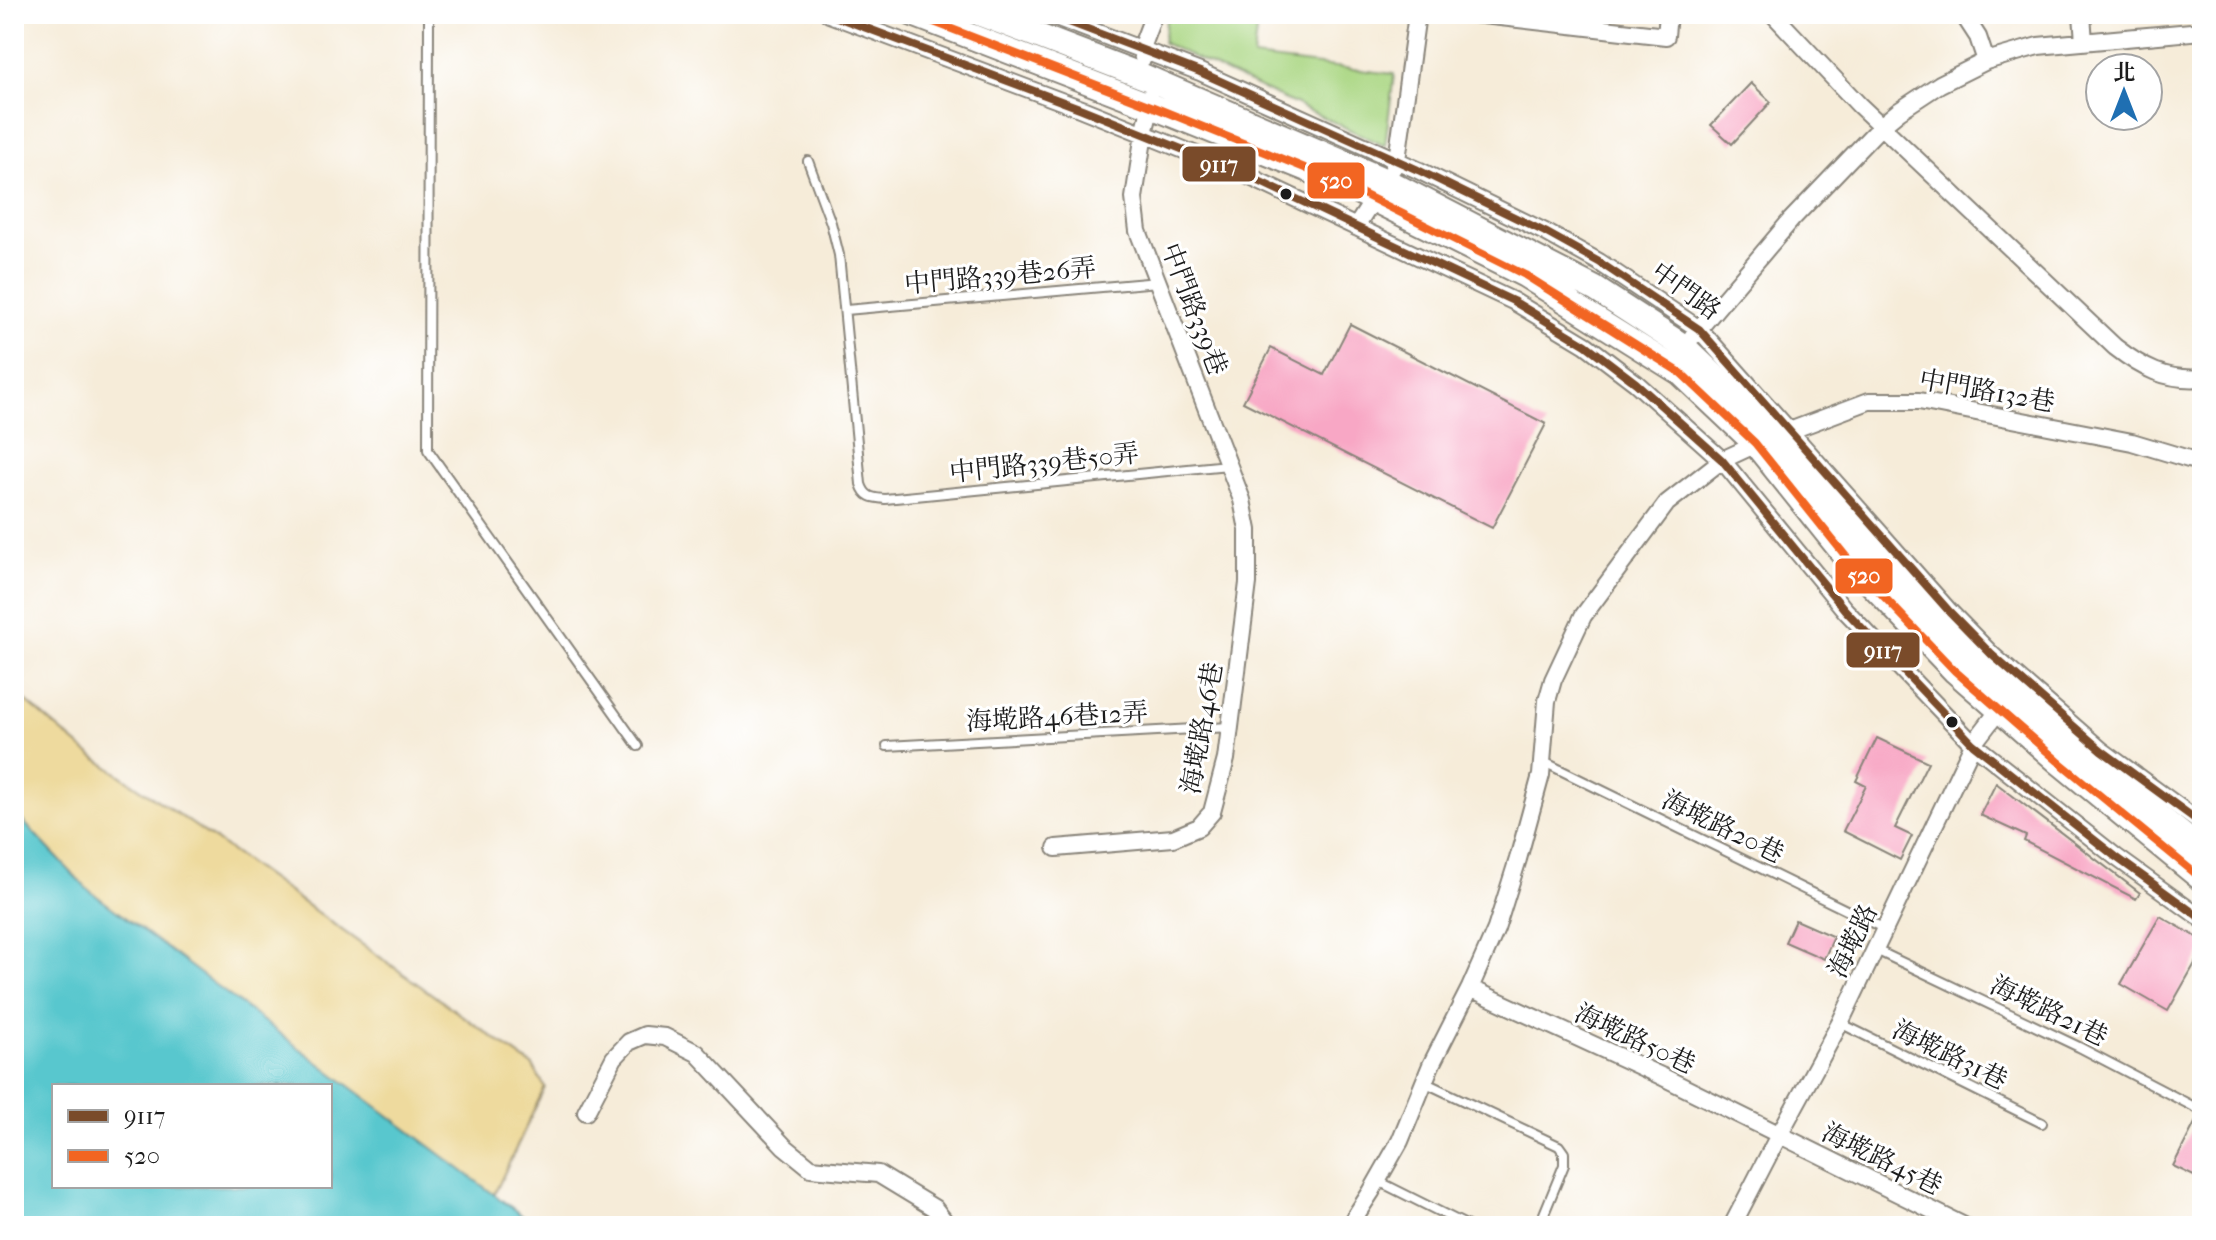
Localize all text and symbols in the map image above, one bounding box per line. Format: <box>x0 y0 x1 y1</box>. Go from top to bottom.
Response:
north arrow <box>2084 52 2164 132</box>
text: 北 <box>2113 60 2135 86</box>
line badge: 9117 <box>1181 145 1257 183</box>
text: 9117 <box>1199 152 1238 178</box>
line badge: 520 <box>1306 161 1366 200</box>
text: 520 <box>1320 168 1352 194</box>
unlabelled marker <box>1278 186 1294 202</box>
street label: 中門路339巷 <box>1155 239 1233 379</box>
street label: 中門路339巷26弄 <box>903 252 1097 300</box>
street label: 中門路 <box>1645 256 1727 326</box>
street label: 中門路132巷 <box>1917 364 2057 418</box>
street label: 中門路339巷50弄 <box>948 438 1140 488</box>
line badge: 520 <box>1834 557 1894 595</box>
text: 520 <box>1848 563 1880 589</box>
line badge: 9117 <box>1845 631 1921 669</box>
text: 9117 <box>1863 638 1902 664</box>
street label: 海墘路46巷 <box>1175 660 1229 796</box>
street label: 海墘路46巷12弄 <box>965 697 1149 737</box>
unlabelled marker <box>1944 714 1960 730</box>
street label: 海墘路20巷 <box>1657 784 1789 870</box>
street label: 海墘路 <box>1822 899 1884 983</box>
street label: 海墘路21巷 <box>1985 969 2113 1053</box>
street label: 海墘路50巷 <box>1570 998 1700 1080</box>
street label: 海墘路31巷 <box>1888 1014 2012 1096</box>
legend <box>52 1084 332 1188</box>
text: 9117 <box>124 1102 165 1130</box>
street label: 海墘路45巷 <box>1817 1117 1947 1201</box>
text: 520 <box>124 1142 160 1170</box>

